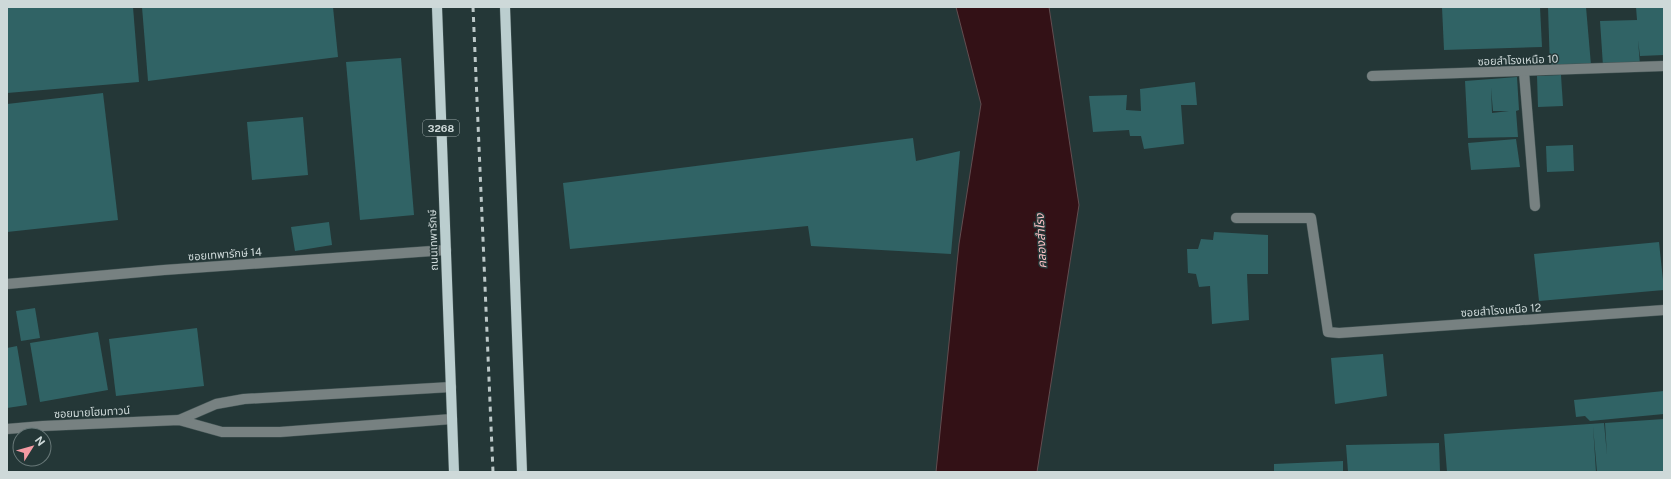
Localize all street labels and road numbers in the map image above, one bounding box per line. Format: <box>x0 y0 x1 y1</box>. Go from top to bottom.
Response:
street label: ซอยสำโรงเหนือ 10 <box>1477 53 1559 67</box>
road number: 3268 <box>423 120 459 136</box>
street label: ถนนเทพารักษ์ <box>426 209 440 271</box>
street label: ซอยเทพารักษ์ 14 <box>188 245 262 263</box>
street label: ซอยสำโรงเหนือ 12 <box>1460 301 1542 319</box>
street label: ซอยมายโฮมทาวน์ <box>54 404 130 420</box>

